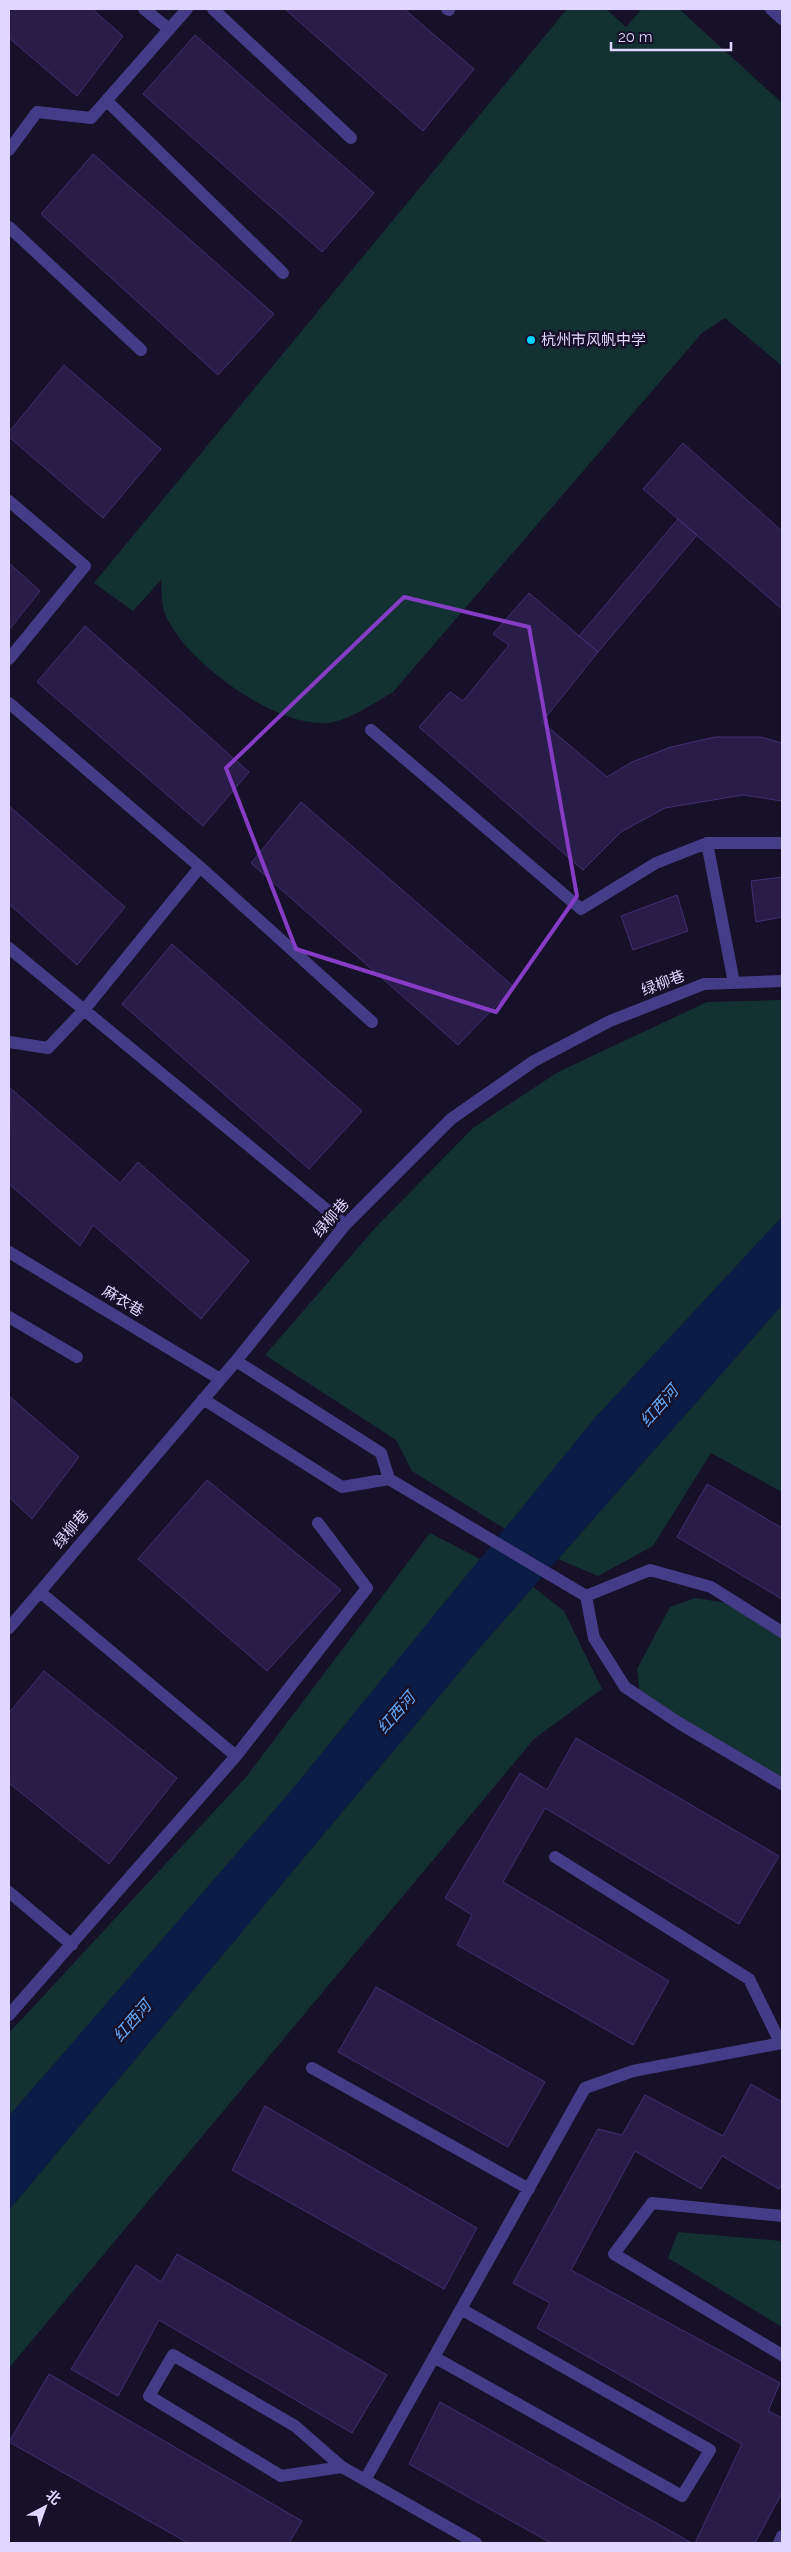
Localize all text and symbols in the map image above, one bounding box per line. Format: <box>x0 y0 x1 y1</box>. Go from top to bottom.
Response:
scale bar <box>611 20 731 52</box>
text: 20 m <box>618 28 653 46</box>
place label: 杭州市风帆中学 <box>541 331 646 349</box>
marker: 杭州市风帆中学 <box>525 334 537 346</box>
street label: 绿柳巷 <box>639 967 687 999</box>
street label: 绿柳巷 <box>309 1195 353 1241</box>
street label: 麻衣巷 <box>99 1282 147 1320</box>
water label: 红西河 <box>636 1379 684 1430</box>
street label: 绿柳巷 <box>50 1506 92 1552</box>
water label: 红西河 <box>373 1686 421 1737</box>
water label: 红西河 <box>109 1994 157 2045</box>
north arrow <box>20 2482 70 2532</box>
text: 北 <box>43 2487 64 2508</box>

